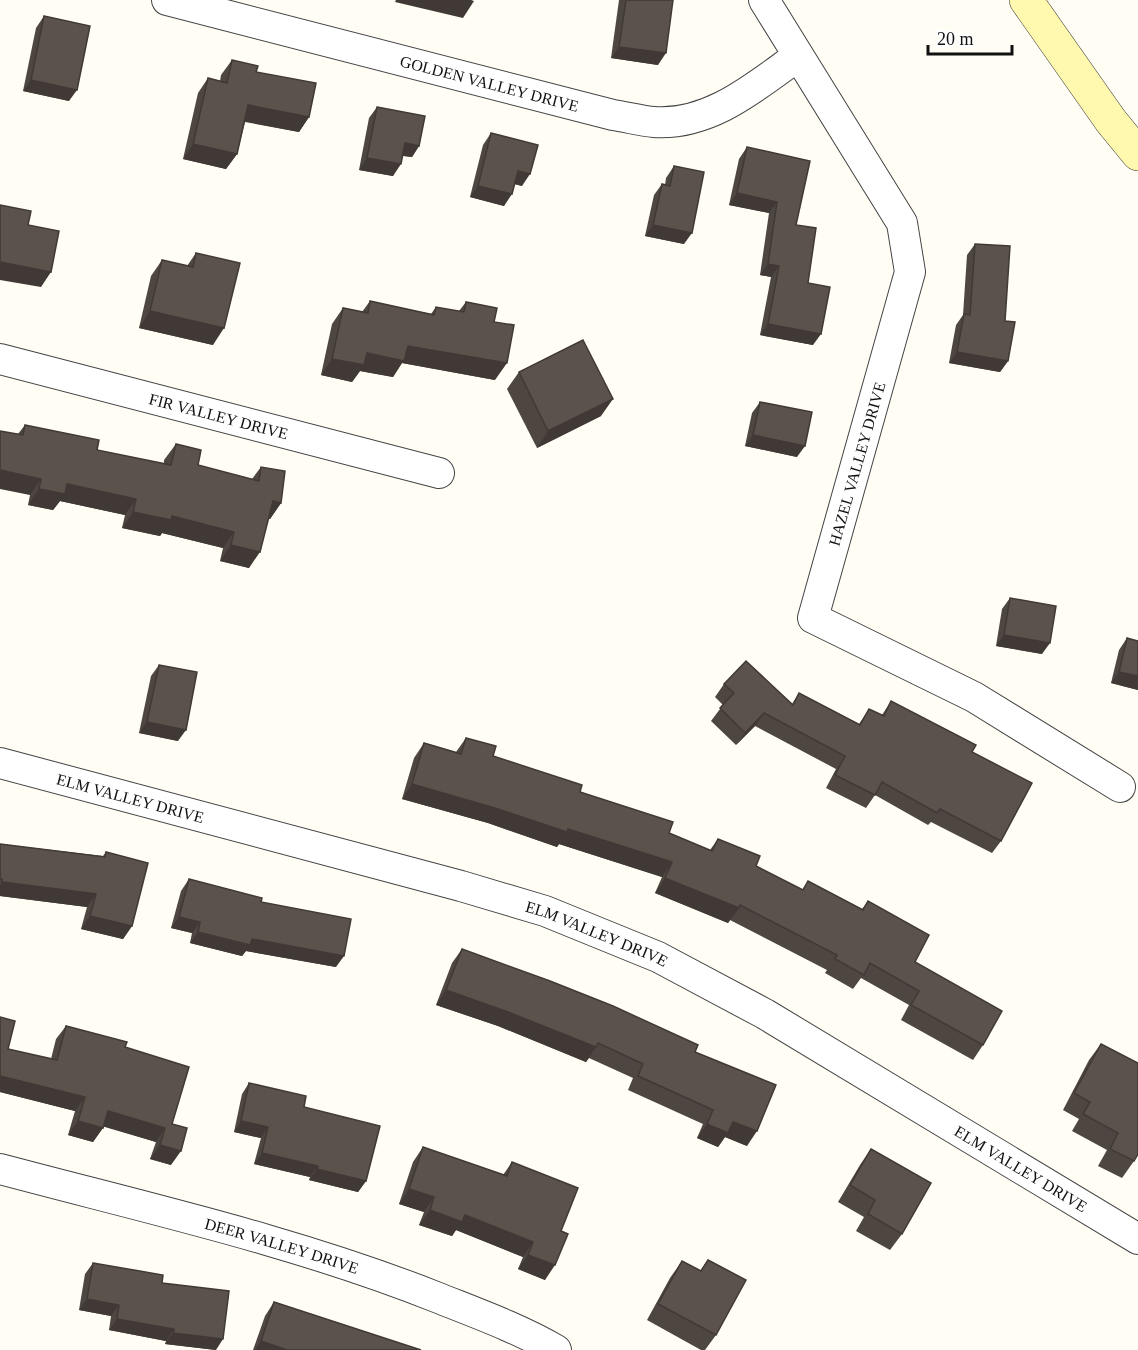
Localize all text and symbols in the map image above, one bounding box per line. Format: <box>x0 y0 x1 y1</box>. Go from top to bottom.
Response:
scale bar <box>928 18 1012 56</box>
text: 20 m <box>937 29 974 49</box>
street label: GOLDEN VALLEY DRIVE <box>398 52 581 114</box>
street label: HAZEL VALLEY DRIVE <box>825 380 889 548</box>
street label: FIR VALLEY DRIVE <box>147 390 290 442</box>
street label: ELM VALLEY DRIVE <box>55 770 206 826</box>
street label: ELM VALLEY DRIVE <box>524 897 671 969</box>
street label: ELM VALLEY DRIVE <box>952 1122 1090 1215</box>
street label: DEER VALLEY DRIVE <box>203 1214 361 1277</box>

